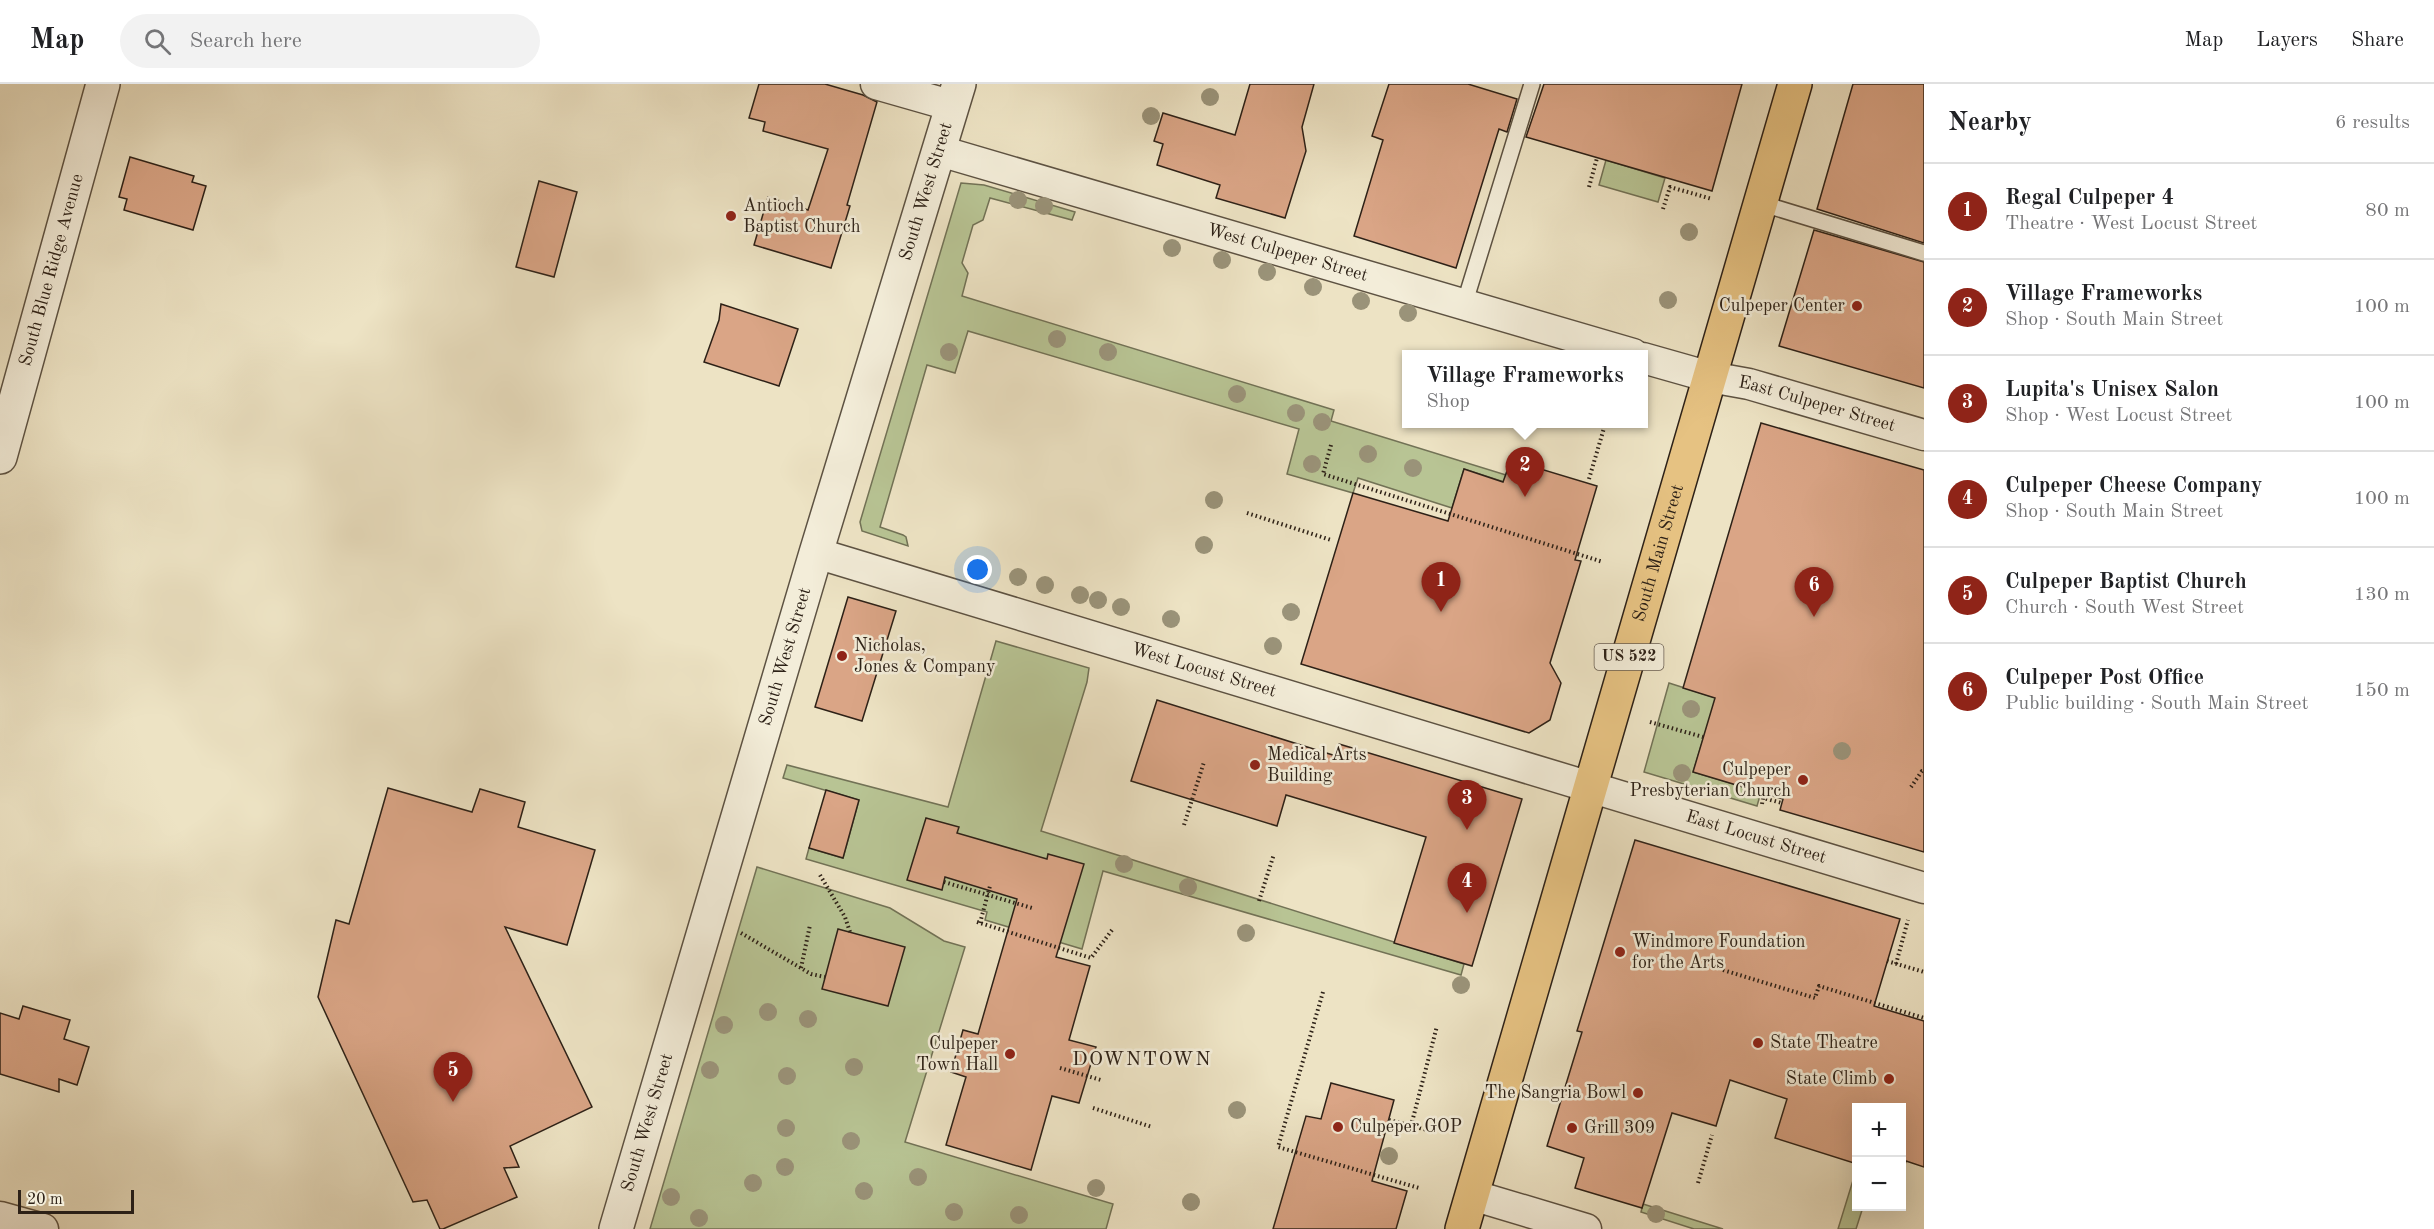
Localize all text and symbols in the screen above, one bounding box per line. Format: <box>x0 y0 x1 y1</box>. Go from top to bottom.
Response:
search box <box>120 14 540 68</box>
icon: search <box>141 25 174 58</box>
text: Map <box>30 27 84 55</box>
text: Search here <box>189 30 302 52</box>
text: Map <box>2184 30 2223 51</box>
text: Layers <box>2256 30 2318 51</box>
text: Share <box>2351 30 2404 51</box>
text: Nearby <box>1948 110 2032 136</box>
text: 6 results <box>2335 113 2410 133</box>
street label: South West Street <box>897 120 956 263</box>
street label: South Blue Ridge Avenue <box>17 172 87 368</box>
text: Regal Culpeper 4 <box>2005 187 2174 209</box>
place label: Antioch Baptist Church <box>743 197 861 236</box>
text: 1 <box>1962 201 1973 221</box>
text: 80 m <box>2365 201 2410 221</box>
marker: Antioch Baptist Church <box>724 209 738 223</box>
text: Theatre · West Locust Street <box>2005 214 2257 234</box>
street label: West Culpeper Street <box>1205 221 1370 285</box>
text: Village Frameworks <box>2005 283 2202 305</box>
place label: Culpeper Center <box>1719 297 1846 315</box>
text: 2 <box>1962 297 1973 317</box>
text: 100 m <box>2354 297 2410 317</box>
marker: Culpeper Center <box>1850 299 1864 313</box>
text: Shop · South Main Street <box>2005 310 2223 330</box>
popup <box>1402 350 1648 428</box>
text: Village Frameworks <box>1426 365 1624 387</box>
street label: East Culpeper Street <box>1737 373 1897 435</box>
text: Lupita's Unisex Salon <box>2005 379 2219 401</box>
text: Shop <box>1426 392 1470 412</box>
text: 3 <box>1962 393 1973 413</box>
text: 100 m <box>2354 393 2410 413</box>
text: Shop · West Locust Street <box>2005 406 2232 426</box>
pin: 2 <box>1506 448 1544 497</box>
text: Culpeper Cheese Company <box>2005 475 2263 497</box>
street label: South Main Street <box>1630 482 1687 624</box>
text: 4 <box>1962 489 1973 509</box>
text: 100 m <box>2354 489 2410 509</box>
text: Shop · South Main Street <box>2005 502 2223 522</box>
your location <box>963 555 992 584</box>
pin: 1 <box>1422 562 1460 612</box>
pin: 6 <box>1794 568 1834 617</box>
text: Culpeper Baptist Church <box>2005 571 2247 593</box>
street label: South West Street <box>756 585 814 728</box>
text: 5 <box>1962 585 1973 605</box>
text: 130 m <box>2354 585 2410 605</box>
text: Church · South West Street <box>2005 598 2244 618</box>
place label: Nicholas, Jones & Company <box>854 637 996 676</box>
street label: West Locust Street <box>1129 640 1278 701</box>
road number: US 522 <box>1594 644 1664 670</box>
marker: Nicholas, Jones & Company <box>835 649 849 663</box>
text: Culpeper Post Office <box>2005 667 2204 689</box>
text: 6 <box>1962 681 1973 701</box>
text: 150 m <box>2354 681 2410 701</box>
text: Public building · South Main Street <box>2005 694 2309 714</box>
place label: Medical Arts Building <box>1267 746 1367 785</box>
marker: Medical Arts Building <box>1248 758 1262 772</box>
place label: Culpeper Presbyterian Church <box>1630 761 1792 800</box>
marker: Culpeper Presbyterian Church <box>1796 773 1810 787</box>
pin: 3 <box>1448 780 1486 830</box>
street label: East Locust Street <box>1684 807 1828 867</box>
pin: 4 <box>1448 864 1486 913</box>
place label: Windmore Foundation for the Arts <box>1632 933 1806 972</box>
marker: Windmore Foundation for the Arts <box>1613 945 1627 959</box>
place label: State Theatre <box>1770 1034 1878 1052</box>
place label: Culpeper Town Hall <box>916 1035 999 1074</box>
marker: State Theatre <box>1751 1036 1765 1050</box>
marker: Culpeper Town Hall <box>1003 1047 1017 1061</box>
district label: DOWNTOWN <box>1072 1050 1212 1070</box>
street label: South West Street <box>618 1051 676 1194</box>
pin: 5 <box>434 1052 472 1102</box>
place label: State Climb <box>1786 1070 1877 1088</box>
marker: State Climb <box>1882 1072 1896 1086</box>
place label: The Sangria Bowl <box>1484 1084 1626 1102</box>
marker: The Sangria Bowl <box>1631 1086 1645 1100</box>
map controls <box>1852 1103 1906 1211</box>
button: + <box>1852 1103 1906 1157</box>
place label: Culpeper GOP <box>1350 1118 1462 1136</box>
place label: Grill 309 <box>1584 1119 1655 1137</box>
marker: Culpeper GOP <box>1331 1120 1345 1134</box>
marker: Grill 309 <box>1565 1121 1579 1135</box>
button: − <box>1852 1157 1906 1211</box>
scale bar <box>18 1187 134 1214</box>
text: 20 m <box>27 1192 63 1208</box>

